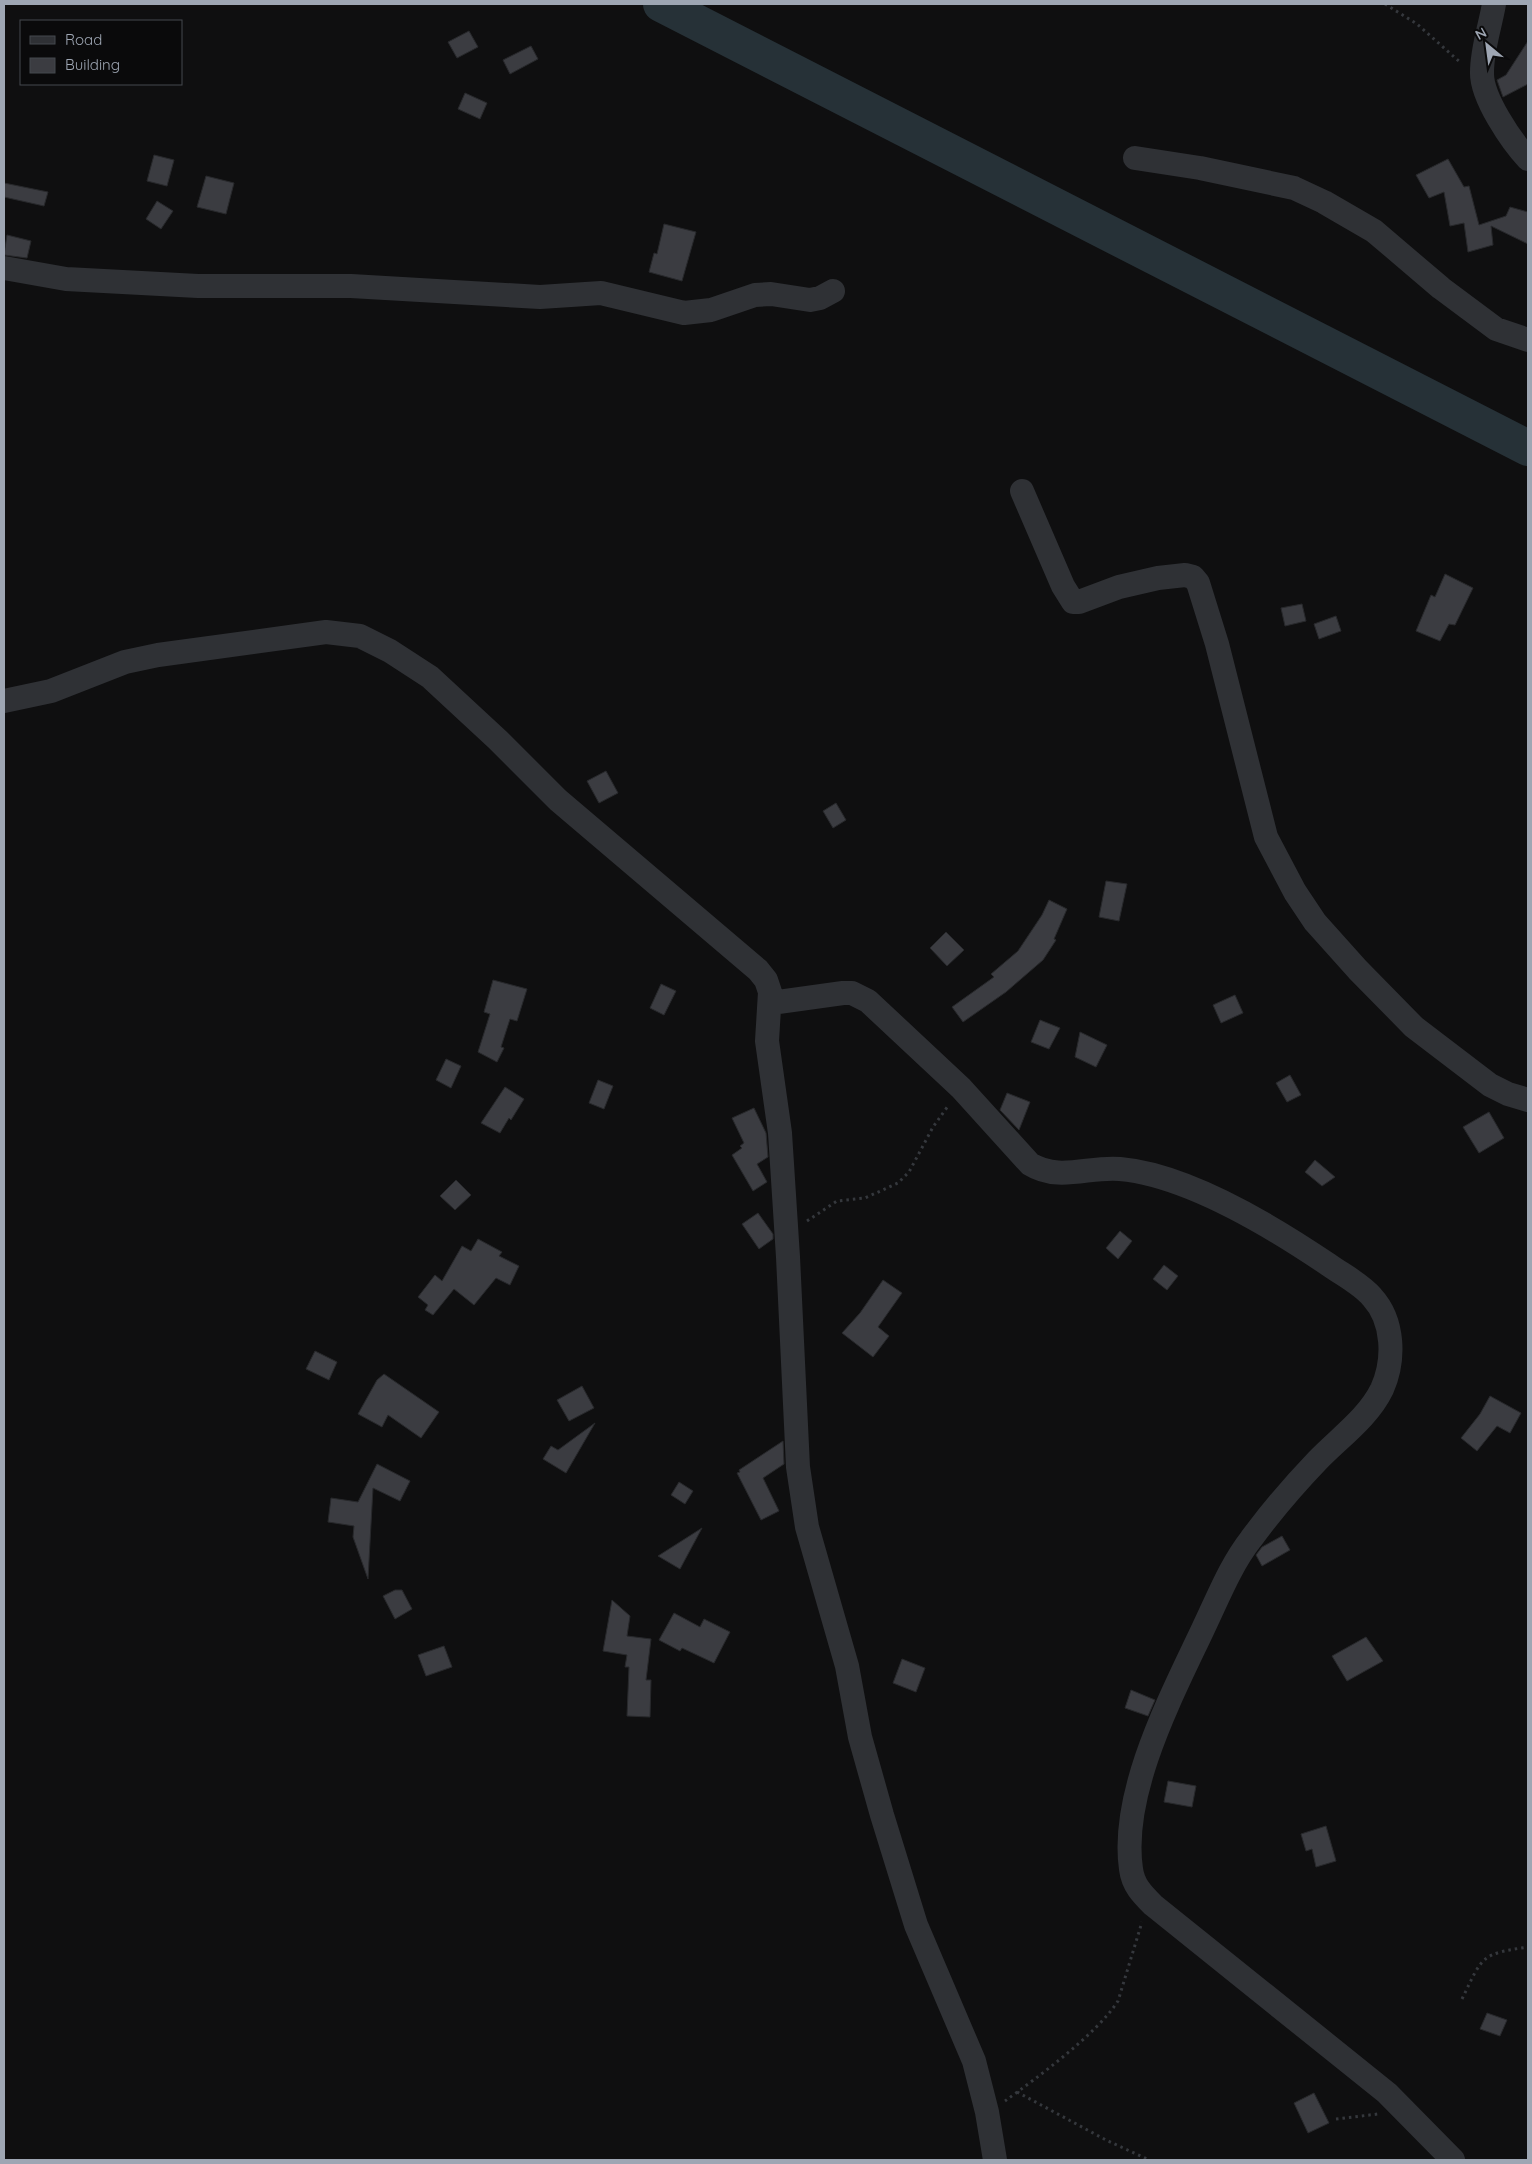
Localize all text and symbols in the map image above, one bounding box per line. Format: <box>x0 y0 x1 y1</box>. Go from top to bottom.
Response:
legend <box>20 20 182 85</box>
north arrow <box>1462 20 1512 70</box>
text: N <box>1472 23 1490 44</box>
text: Road <box>65 30 102 49</box>
text: Building <box>65 55 120 74</box>

